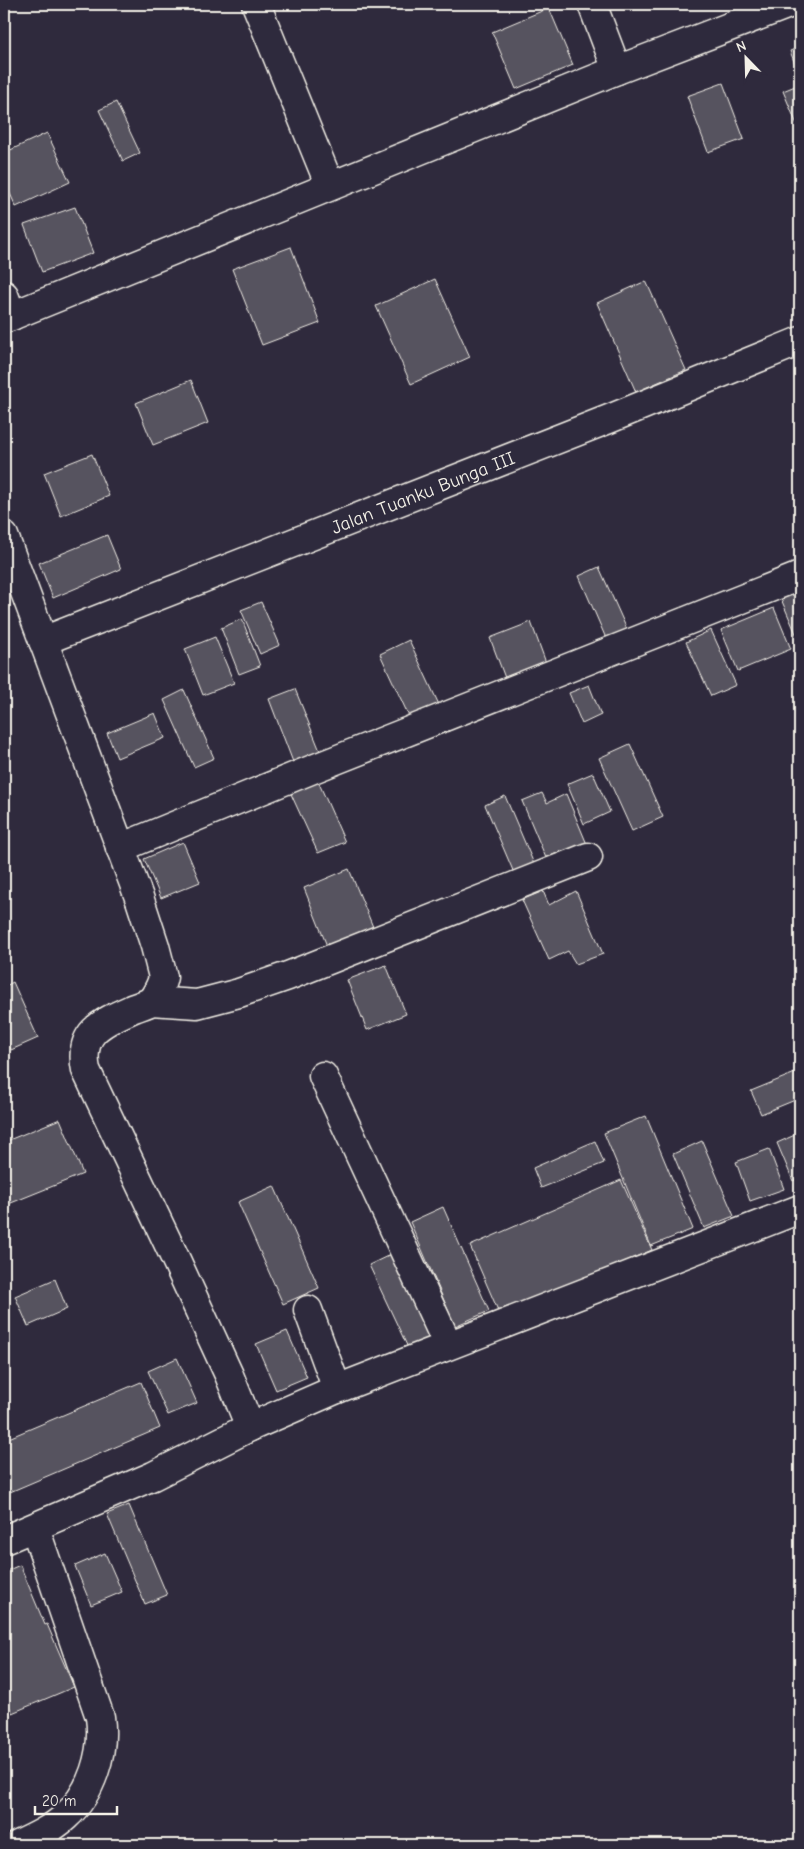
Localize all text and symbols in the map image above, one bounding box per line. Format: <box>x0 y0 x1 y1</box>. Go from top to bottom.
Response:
north arrow <box>722 32 772 82</box>
text: N <box>734 37 749 56</box>
street label: Jalan Tuanku Bunga III <box>328 447 518 539</box>
scale bar <box>35 1784 118 1816</box>
text: 20 m <box>42 1792 76 1810</box>

